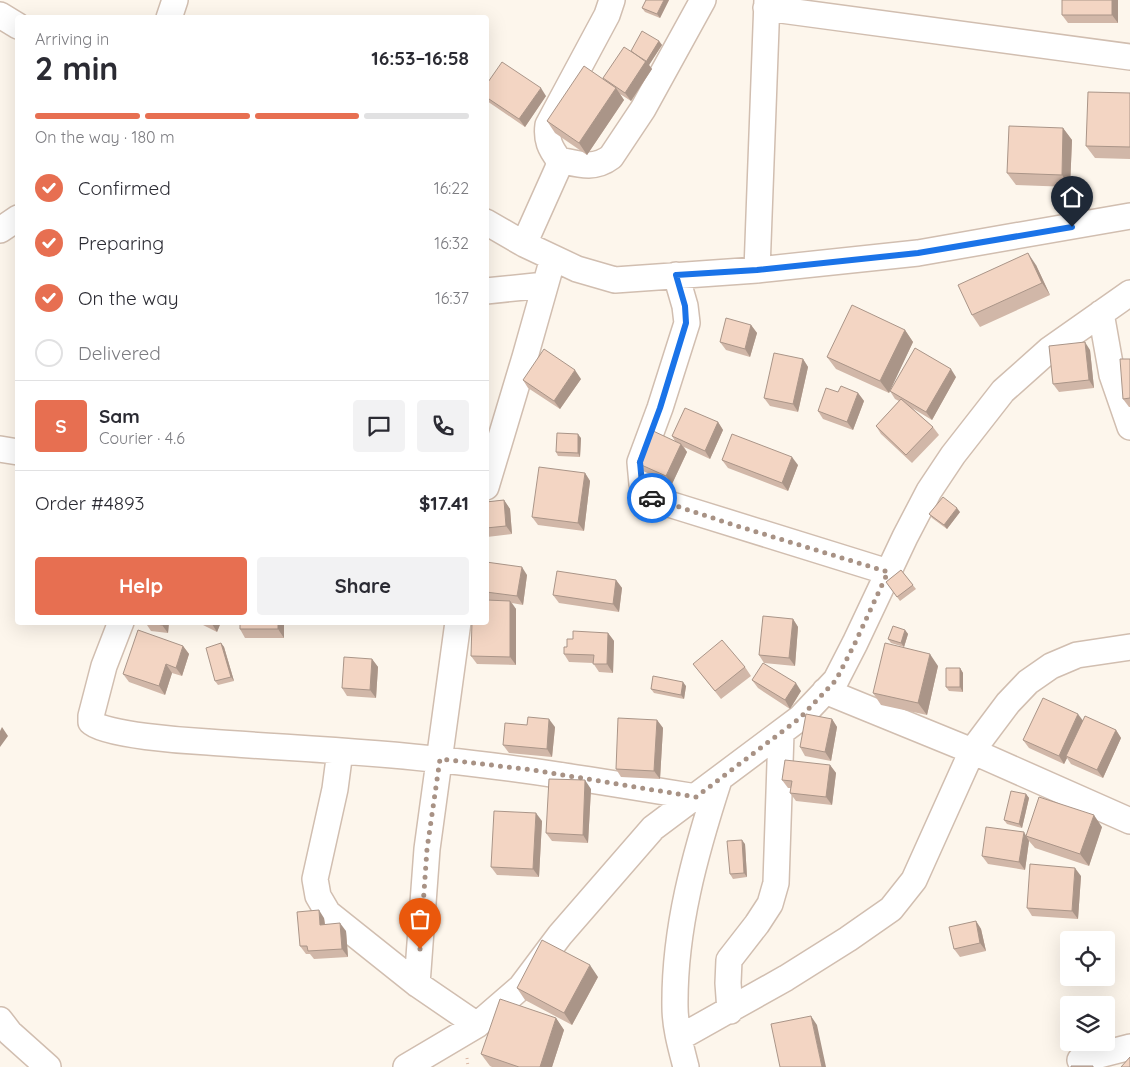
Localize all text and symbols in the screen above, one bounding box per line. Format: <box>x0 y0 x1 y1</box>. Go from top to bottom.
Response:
text: Arriving in <box>35 29 109 49</box>
text: 16:53–16:58 <box>371 46 469 70</box>
text: 2 min <box>35 48 118 88</box>
text: On the way · 180 m <box>35 127 175 147</box>
icon: check <box>35 174 63 202</box>
text: Confirmed <box>78 176 171 200</box>
pin <box>1051 176 1093 227</box>
text: 16:22 <box>434 178 469 198</box>
icon: home <box>1058 183 1086 211</box>
icon: check <box>35 229 63 257</box>
text: Preparing <box>78 231 164 255</box>
text: 16:32 <box>434 233 469 253</box>
icon: check <box>35 284 63 312</box>
text: On the way <box>78 286 179 310</box>
text: 16:37 <box>435 288 469 308</box>
text: Delivered <box>78 341 161 365</box>
button: chat <box>353 400 405 452</box>
button: phone <box>417 400 469 452</box>
text: Sam <box>99 404 140 428</box>
text: S <box>55 414 67 438</box>
text: Courier · 4.6 <box>99 428 185 448</box>
courier <box>627 473 677 523</box>
icon: car <box>638 484 666 512</box>
text: Order #4893 <box>35 491 144 515</box>
text: $17.41 <box>419 491 469 515</box>
button: Help <box>35 557 247 615</box>
button: Share <box>257 557 469 615</box>
pin <box>399 898 441 949</box>
icon: bag <box>406 905 434 933</box>
map controls <box>1060 931 1115 1051</box>
button: locate <box>1060 931 1115 986</box>
button: layers <box>1060 996 1115 1051</box>

